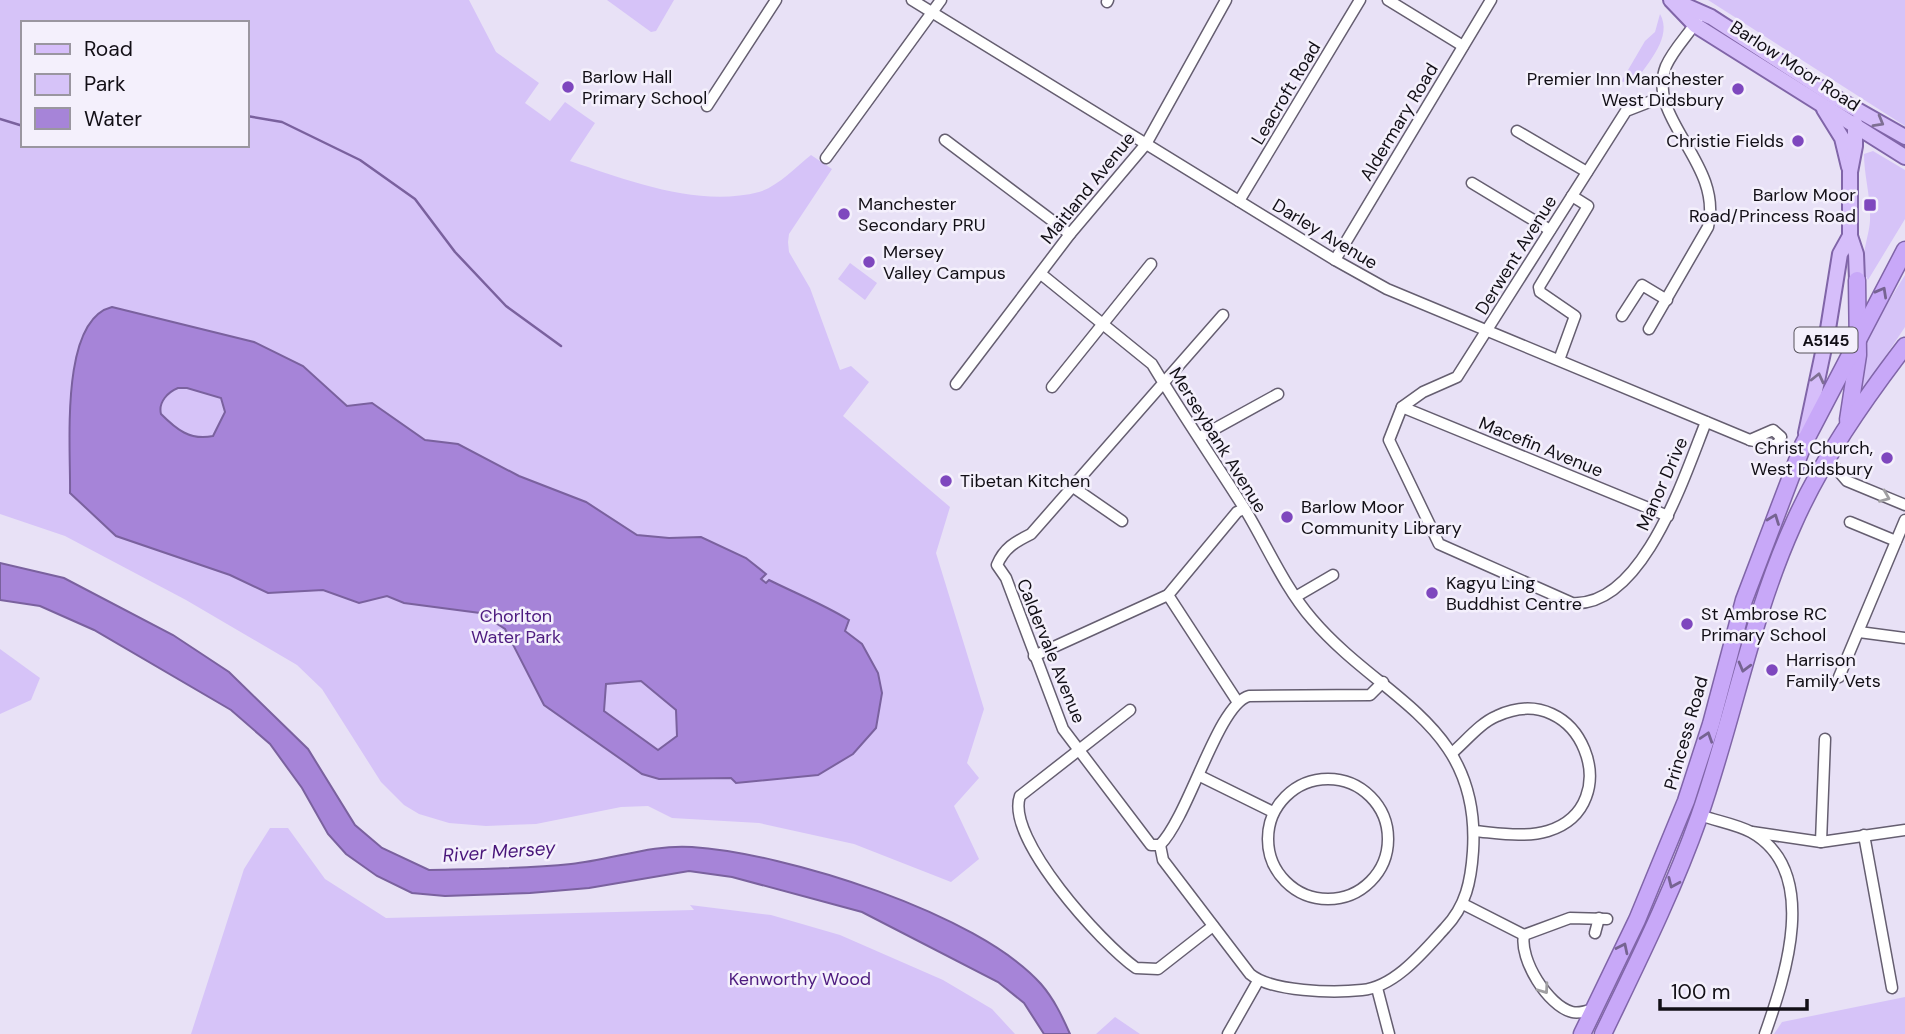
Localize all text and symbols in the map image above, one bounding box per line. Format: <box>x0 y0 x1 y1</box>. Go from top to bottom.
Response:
street label: Barlow Moor Road <box>1726 15 1864 117</box>
legend <box>21 21 248 147</box>
text: Road <box>84 35 133 63</box>
street label: Leacroft Road <box>1246 37 1326 149</box>
street label: Aldermary Road <box>1354 59 1444 185</box>
place label: Barlow Hall Primary School <box>582 65 707 110</box>
place label: Premier Inn Manchester West Didsbury <box>1527 67 1724 112</box>
text: Park <box>84 70 126 98</box>
marker: Barlow Hall Primary School <box>560 79 576 95</box>
marker: Premier Inn Manchester West Didsbury <box>1730 81 1746 97</box>
text: Water <box>84 105 142 133</box>
one-way arrow <box>1872 114 1884 127</box>
street label: Maitland Avenue <box>1035 127 1141 249</box>
place label: Christie Fields <box>1666 129 1784 153</box>
marker: Christie Fields <box>1790 133 1806 149</box>
place label: Barlow Moor Road/Princess Road <box>1689 183 1856 228</box>
street label: Derwent Avenue <box>1470 191 1562 319</box>
place label: Manchester Secondary PRU <box>858 192 985 237</box>
street label: Darley Avenue <box>1268 193 1382 275</box>
marker: Barlow Moor Road/Princess Road <box>1862 197 1878 213</box>
marker: Manchester Secondary PRU <box>836 206 852 222</box>
place label: Mersey Valley Campus <box>883 240 1006 285</box>
marker: Mersey Valley Campus <box>861 254 877 270</box>
one-way arrow <box>1874 287 1887 299</box>
road number: A5145 <box>1794 328 1857 352</box>
street label: Merseybank Avenue <box>1163 363 1273 517</box>
one-way arrow <box>1809 372 1824 384</box>
street label: Macefin Avenue <box>1475 411 1607 483</box>
street label: Manor Drive <box>1631 433 1693 535</box>
place label: Christ Church, West Didsbury <box>1751 436 1873 481</box>
marker: Christ Church, West Didsbury <box>1879 450 1895 466</box>
place label: Tibetan Kitchen <box>960 469 1090 493</box>
marker: Tibetan Kitchen <box>938 473 954 489</box>
one-way arrow <box>1878 489 1890 503</box>
place label: Barlow Moor Community Library <box>1301 495 1462 540</box>
marker: Barlow Moor Community Library <box>1279 509 1295 525</box>
one-way arrow <box>1765 514 1779 526</box>
place label: Kagyu Ling Buddhist Centre <box>1446 571 1582 616</box>
street label: Caldervale Avenue <box>1011 575 1091 727</box>
marker: Kagyu Ling Buddhist Centre <box>1424 585 1440 601</box>
place label: St Ambrose RC Primary School <box>1701 602 1827 647</box>
park label: Chorlton Water Park <box>471 604 561 649</box>
marker: St Ambrose RC Primary School <box>1679 616 1695 632</box>
place label: Harrison Family Vets <box>1786 648 1881 693</box>
one-way arrow <box>1738 661 1752 673</box>
marker: Harrison Family Vets <box>1764 662 1780 678</box>
street label: Princess Road <box>1658 673 1714 793</box>
one-way arrow <box>1699 731 1713 743</box>
water label: River Mersey <box>442 835 558 868</box>
one-way arrow <box>1667 876 1681 888</box>
one-way arrow <box>1615 943 1629 955</box>
park label: Kenworthy Wood <box>729 967 871 991</box>
scale bar <box>1660 968 1807 1012</box>
text: 100 m <box>1671 978 1731 1006</box>
one-way arrow <box>1536 981 1548 994</box>

